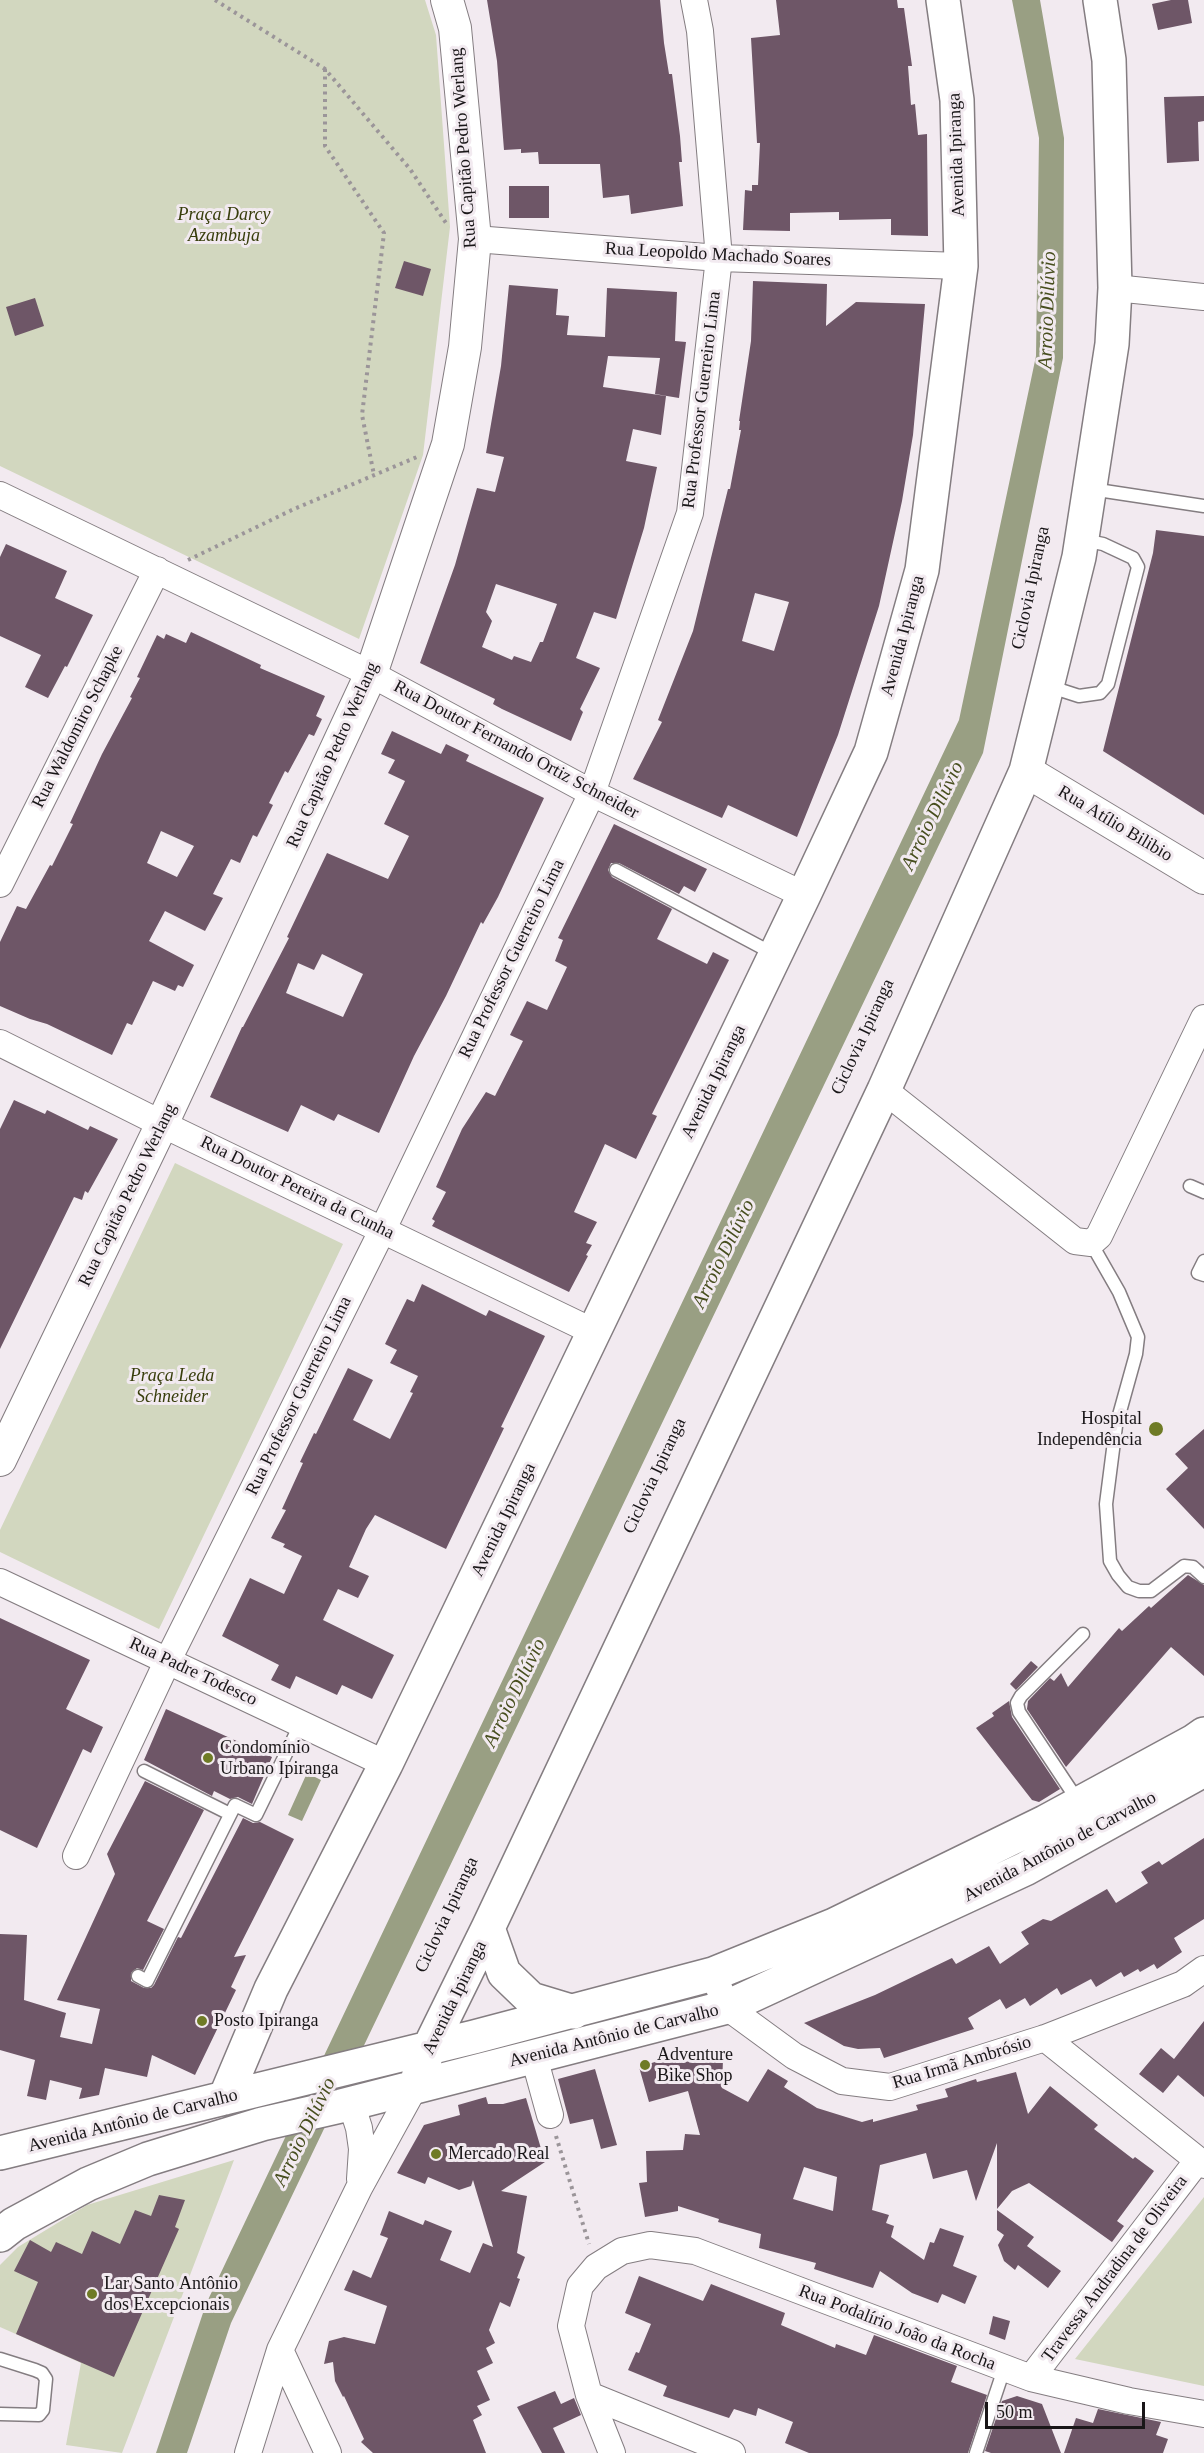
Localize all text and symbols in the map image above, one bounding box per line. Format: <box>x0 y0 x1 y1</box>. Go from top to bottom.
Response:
street label: Rua Capitão Pedro Werlang <box>446 47 482 249</box>
street label: Avenida Ipiranga <box>944 93 970 217</box>
park label: Praça Darcy Azambuja <box>178 204 270 246</box>
street label: Rua Leopoldo Machado Soares <box>604 238 832 272</box>
water label: Arroio Dilúvio <box>1034 251 1062 369</box>
street label: Rua Professor Guerreiro Lima <box>678 290 726 510</box>
street label: Ciclovia Ipiranga <box>1007 524 1055 652</box>
street label: Avenida Ipiranga <box>877 573 929 699</box>
street label: Rua Waldomiro Schapke <box>28 642 128 812</box>
street label: Rua Capitão Pedro Werlang <box>282 659 384 851</box>
street label: Rua Doutor Fernando Ortiz Schneider <box>390 676 642 824</box>
water label: Arroio Dilúvio <box>896 758 970 874</box>
street label: Rua Atílio Bilibio <box>1054 781 1176 867</box>
street label: Rua Professor Guerreiro Lima <box>454 856 570 1062</box>
street label: Ciclovia Ipiranga <box>827 976 899 1098</box>
street label: Avenida Ipiranga <box>677 1021 751 1143</box>
street label: Rua Capitão Pedro Werlang <box>74 1100 182 1290</box>
street label: Rua Doutor Pereira da Cunha <box>197 1132 397 1244</box>
water label: Arroio Dilúvio <box>687 1196 761 1312</box>
street label: Rua Professor Guerreiro Lima <box>241 1293 357 1499</box>
park label: Praça Leda Schneider <box>130 1365 214 1408</box>
place label: Hospital Independência <box>1037 1408 1142 1450</box>
street label: Ciclovia Ipiranga <box>619 1415 691 1537</box>
marker: Hospital Independência <box>1147 1420 1165 1438</box>
street label: Avenida Ipiranga <box>467 1459 541 1581</box>
street label: Rua Padre Todesco <box>126 1633 260 1711</box>
water label: Arroio Dilúvio <box>478 1635 552 1751</box>
place label: Condomínio Urbano Ipiranga <box>220 1737 338 1780</box>
marker: Condomínio Urbano Ipiranga <box>201 1751 215 1765</box>
street label: Avenida Antônio de Carvalho <box>960 1787 1160 1907</box>
street label: Ciclovia Ipiranga <box>411 1854 483 1976</box>
street label: Avenida Ipiranga <box>418 1937 492 2059</box>
street label: Avenida Antônio de Carvalho <box>507 2000 721 2072</box>
place label: Posto Ipiranga <box>214 2010 318 2032</box>
marker: Posto Ipiranga <box>195 2014 209 2028</box>
street label: Rua Irmã Ambrósio <box>890 2032 1034 2094</box>
place label: Adventure Bike Shop <box>657 2044 733 2086</box>
marker: Adventure Bike Shop <box>638 2058 652 2072</box>
water label: Arroio Dilúvio <box>268 2074 342 2190</box>
street label: Avenida Antônio de Carvalho <box>26 2085 240 2157</box>
place label: Mercado Real <box>448 2143 549 2165</box>
marker: Mercado Real <box>429 2147 443 2161</box>
street label: Travessa Andradina de Oliveira <box>1038 2171 1192 2367</box>
place label: Lar Santo Antônio dos Excepcionais <box>104 2273 238 2316</box>
street label: Rua Podalírio João da Rocha <box>796 2280 998 2376</box>
marker: Lar Santo Antônio dos Excepcionais <box>85 2287 99 2301</box>
scale bar <box>988 2390 1148 2428</box>
text: 50 m <box>996 2402 1033 2422</box>

